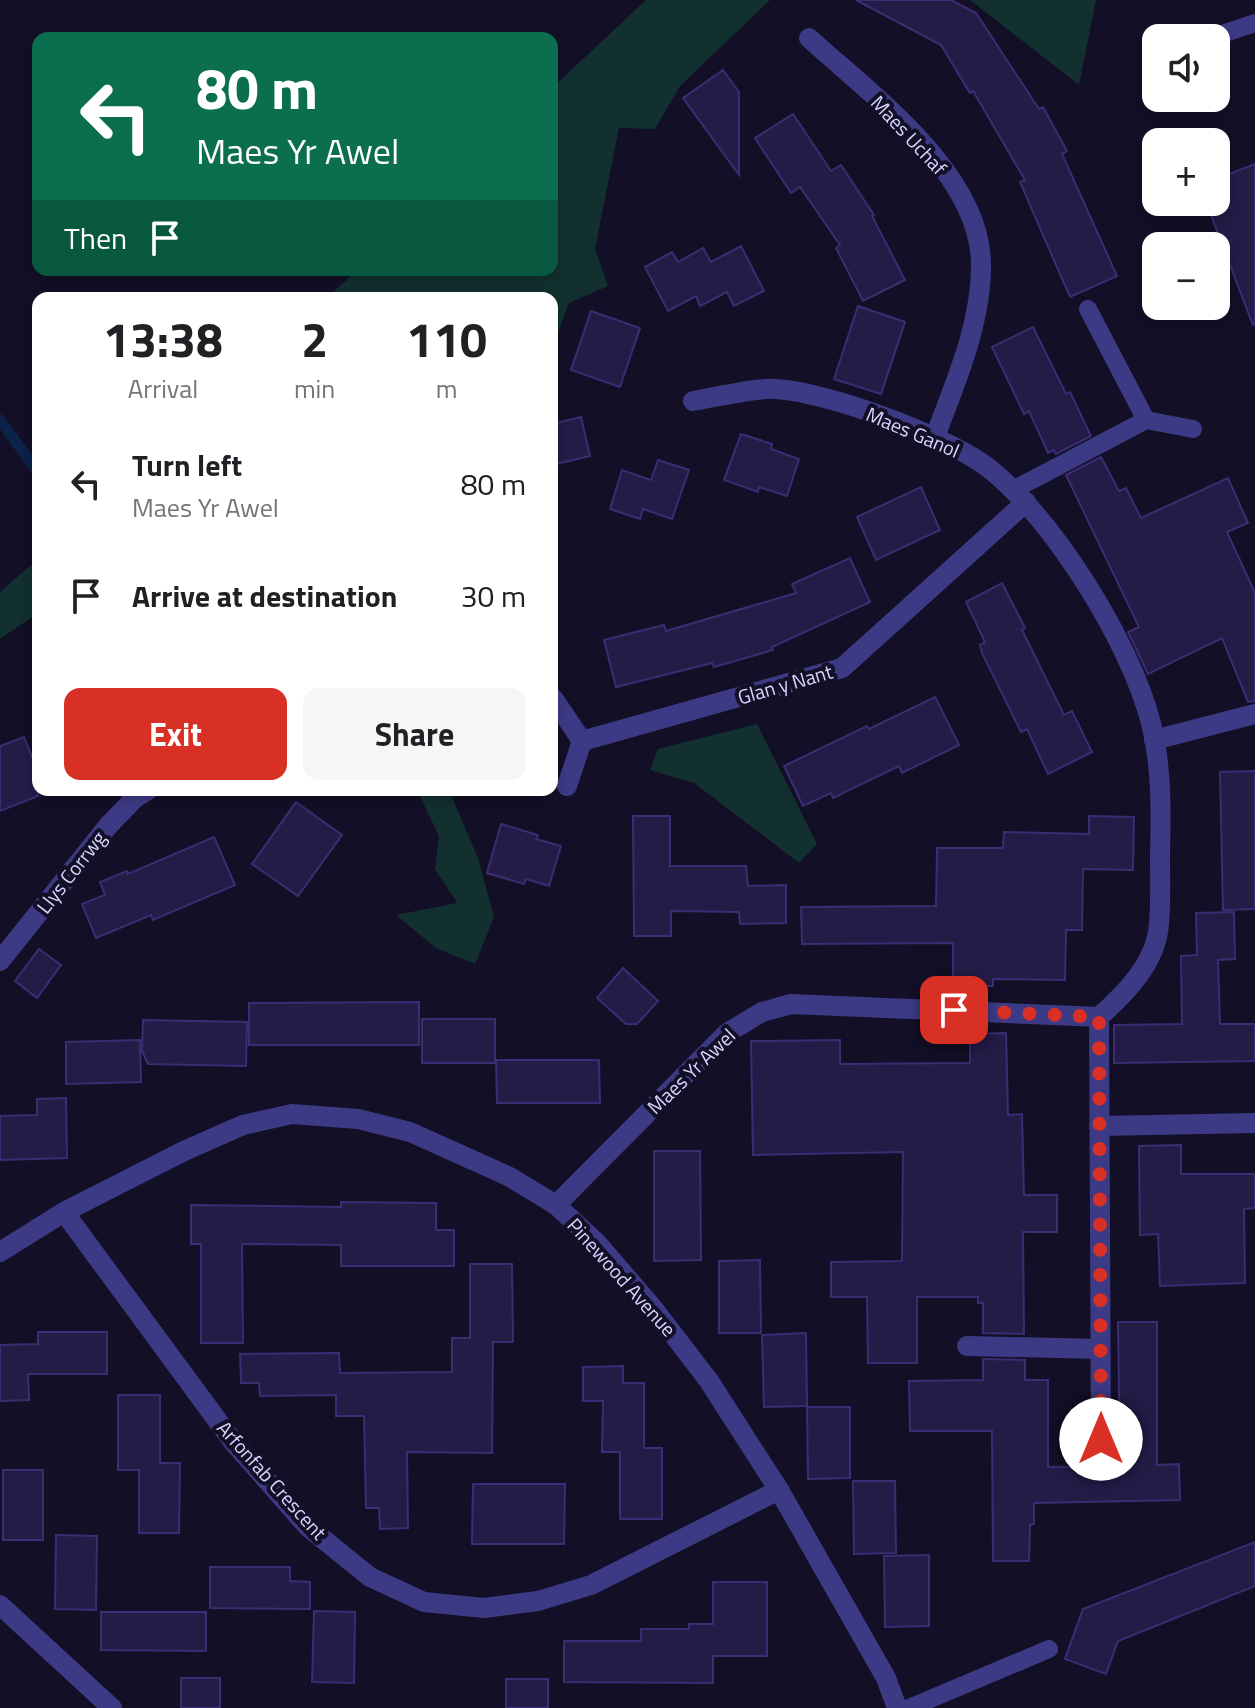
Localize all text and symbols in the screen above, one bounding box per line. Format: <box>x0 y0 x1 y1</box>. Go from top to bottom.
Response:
map controls <box>1142 24 1230 320</box>
button: sound <box>1142 24 1230 112</box>
text: 80 m <box>196 46 318 131</box>
icon: left <box>64 64 168 168</box>
street label: Maes Uchaf <box>864 88 955 182</box>
text: Maes Yr Awel <box>196 123 399 178</box>
button: + <box>1142 128 1230 216</box>
text: Then <box>64 215 127 261</box>
icon: arrive <box>143 216 187 260</box>
button: − <box>1142 232 1230 320</box>
text: 13:38 <box>103 303 223 376</box>
text: 2 <box>301 303 328 376</box>
text: 110 <box>406 303 487 376</box>
text: Arrival <box>128 369 198 408</box>
text: min <box>294 369 335 408</box>
text: m <box>436 369 458 408</box>
street label: Maes Ganol <box>861 398 965 466</box>
text: Turn left <box>132 442 242 488</box>
text: 80 m <box>461 461 526 507</box>
icon: left <box>64 462 108 506</box>
text: Maes Yr Awel <box>132 488 279 527</box>
text: Arrive at destination <box>132 573 397 619</box>
text: 30 m <box>461 573 526 619</box>
icon: arrive <box>64 574 108 618</box>
street label: Glan y Nant <box>734 656 836 712</box>
button: Exit <box>64 688 287 780</box>
button: Share <box>303 688 526 780</box>
street label: Llys Corrwg <box>29 824 113 920</box>
pin <box>920 976 988 1044</box>
icon: arrive <box>932 988 976 1032</box>
street label: Maes Yr Awel <box>640 1021 742 1121</box>
street label: Pinewood Avenue <box>560 1211 684 1343</box>
position arrow <box>1059 1397 1143 1481</box>
street label: Arfonfab Crescent <box>210 1413 334 1547</box>

